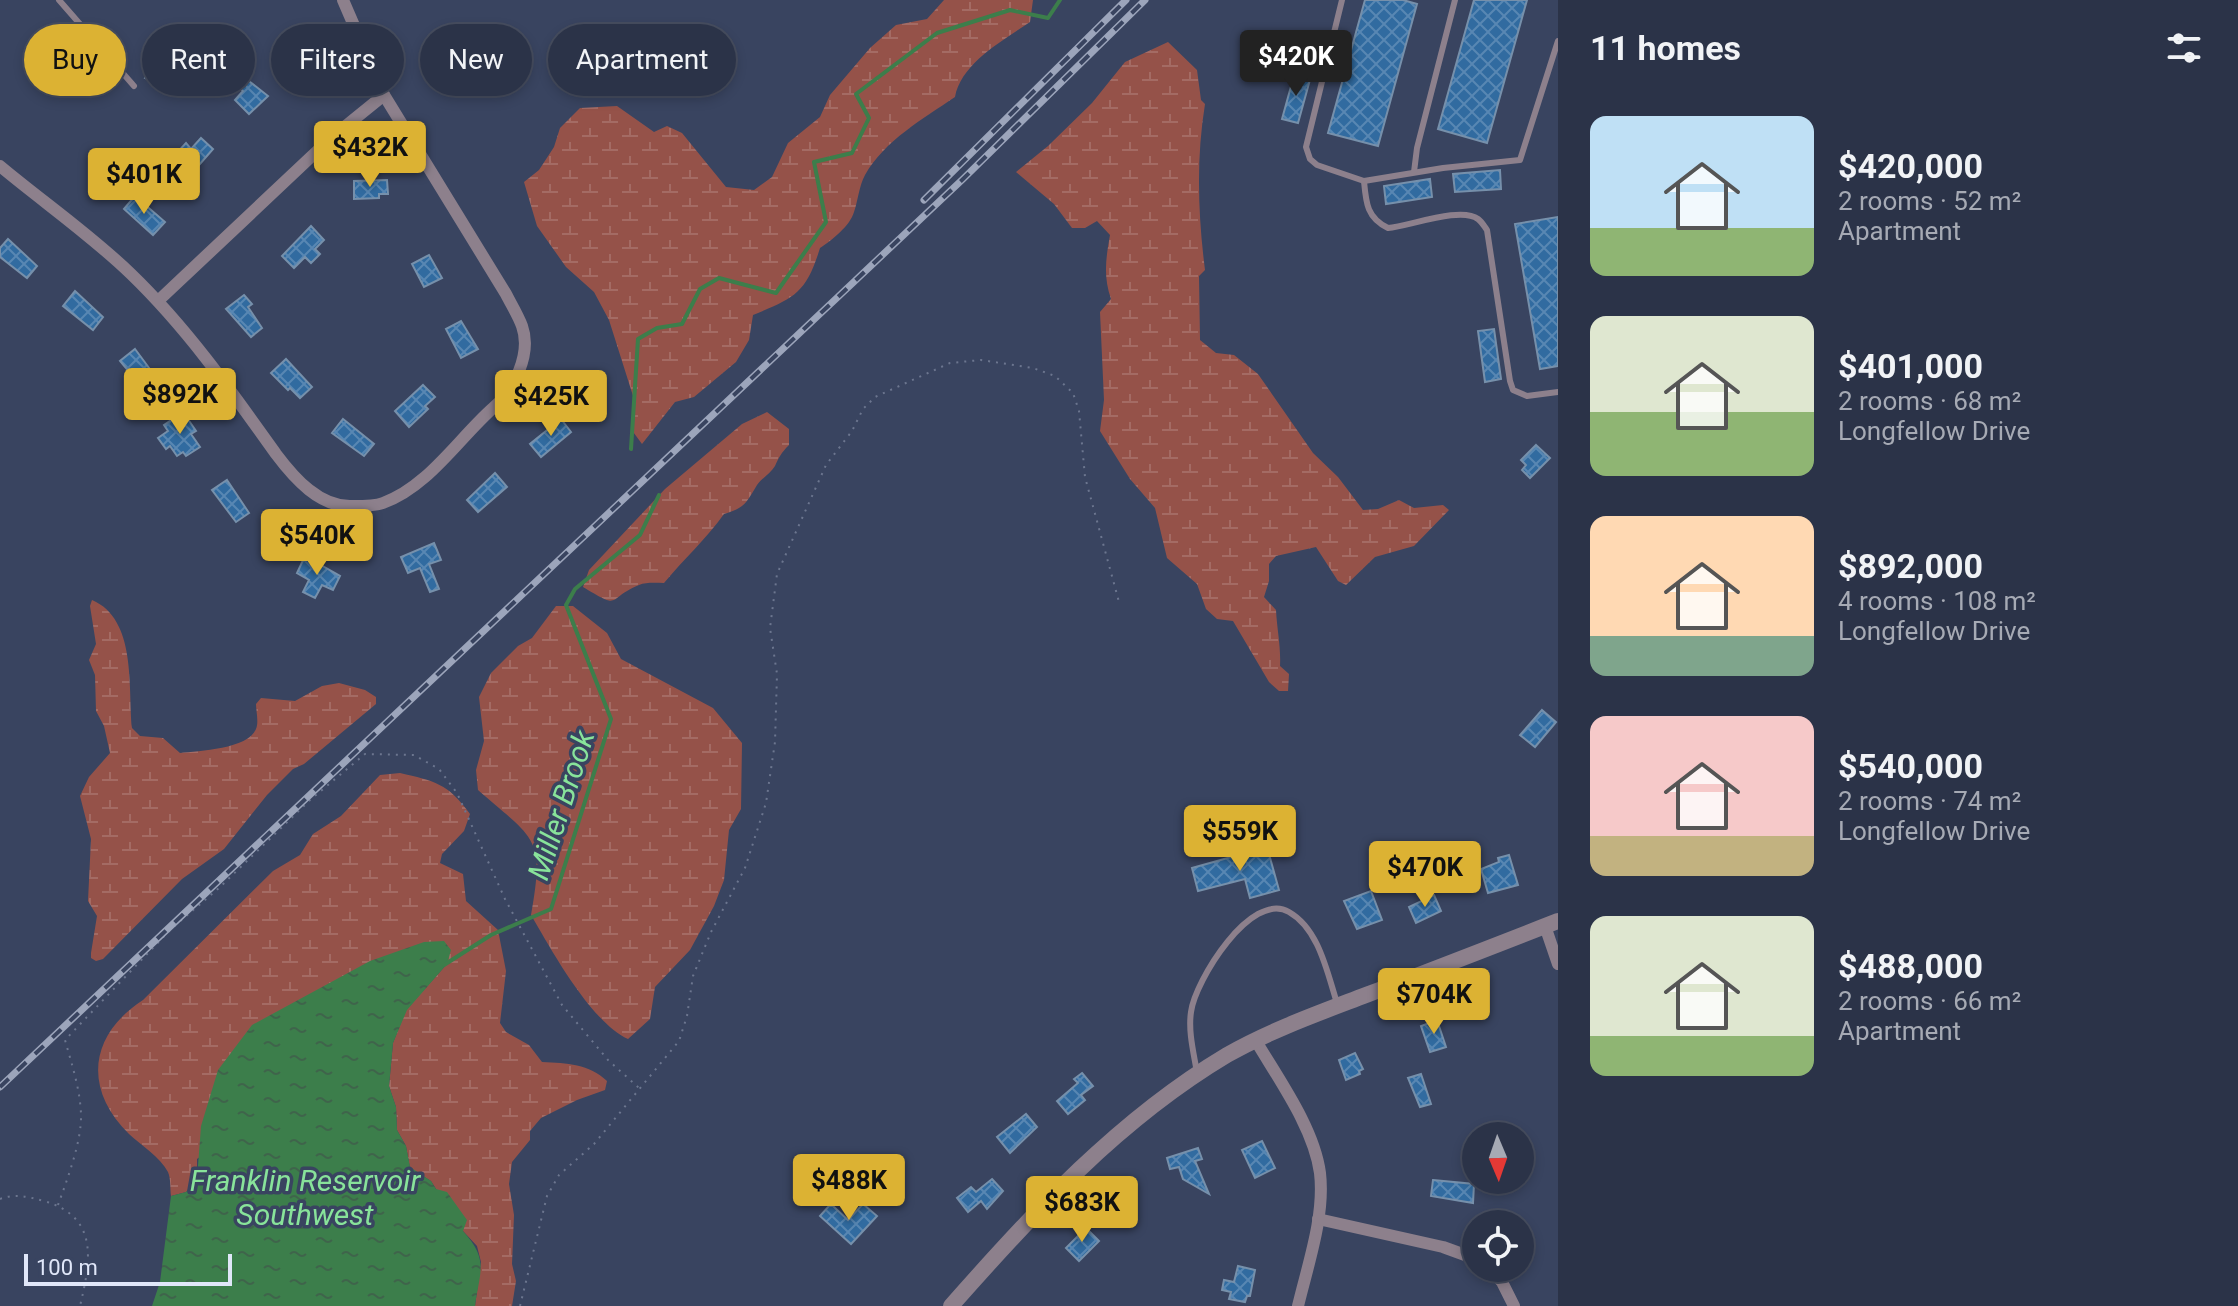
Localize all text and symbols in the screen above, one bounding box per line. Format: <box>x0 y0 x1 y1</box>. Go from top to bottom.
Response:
chip: Buy <box>24 24 126 96</box>
chip: Rent <box>142 24 255 96</box>
chip: Filters <box>271 24 404 96</box>
chip: New <box>420 24 532 96</box>
chip: Apartment <box>548 24 736 96</box>
icon: filters <box>2162 26 2206 70</box>
text: 11 homes <box>1590 28 1741 68</box>
pin: $420K <box>1240 30 1352 98</box>
text: $420K <box>1258 41 1334 71</box>
pin: $432K <box>314 121 426 189</box>
text: $432K <box>332 132 408 162</box>
text: $420,000 <box>1838 146 1983 186</box>
pin: $401K <box>88 148 200 216</box>
icon: home <box>1654 148 1750 244</box>
text: $401K <box>106 159 182 189</box>
text: 2 rooms · 52 m² <box>1838 186 2021 216</box>
text: Apartment <box>1838 216 1961 246</box>
text: $401,000 <box>1838 346 1983 386</box>
icon: home <box>1654 348 1750 444</box>
pin: $892K <box>124 368 236 436</box>
pin: $425K <box>495 370 607 438</box>
text: $892K <box>142 379 218 409</box>
text: $425K <box>513 381 589 411</box>
text: 2 rooms · 68 m² <box>1838 386 2021 416</box>
text: Longfellow Drive <box>1838 416 2030 446</box>
pin: $540K <box>261 509 373 577</box>
text: $540K <box>279 520 355 550</box>
text: $892,000 <box>1838 546 1983 586</box>
icon: home <box>1654 548 1750 644</box>
text: 4 rooms · 108 m² <box>1838 586 2036 616</box>
text: Longfellow Drive <box>1838 616 2030 646</box>
water label: Miller Brook <box>520 725 602 884</box>
text: $540,000 <box>1838 746 1983 786</box>
icon: home <box>1654 748 1750 844</box>
text: 2 rooms · 74 m² <box>1838 786 2021 816</box>
pin: $559K <box>1184 805 1296 873</box>
text: $559K <box>1202 816 1278 846</box>
text: Longfellow Drive <box>1838 816 2030 846</box>
pin: $470K <box>1369 841 1481 909</box>
text: $470K <box>1387 852 1463 882</box>
text: $488,000 <box>1838 946 1983 986</box>
icon: home <box>1654 948 1750 1044</box>
pin: $704K <box>1378 968 1490 1036</box>
text: $704K <box>1396 979 1472 1009</box>
text: 2 rooms · 66 m² <box>1838 986 2021 1016</box>
text: Apartment <box>1838 1016 1961 1046</box>
north arrow <box>1462 1122 1534 1194</box>
map controls <box>1462 1122 1534 1282</box>
pin: $488K <box>793 1154 905 1222</box>
water label: Franklin Reservoir Southwest <box>190 1163 421 1232</box>
text: $488K <box>811 1165 887 1195</box>
pin: $683K <box>1026 1176 1138 1244</box>
text: $683K <box>1044 1187 1120 1217</box>
button: locate <box>1462 1210 1534 1282</box>
scale bar <box>24 1250 232 1286</box>
text: 100 m <box>36 1255 98 1280</box>

